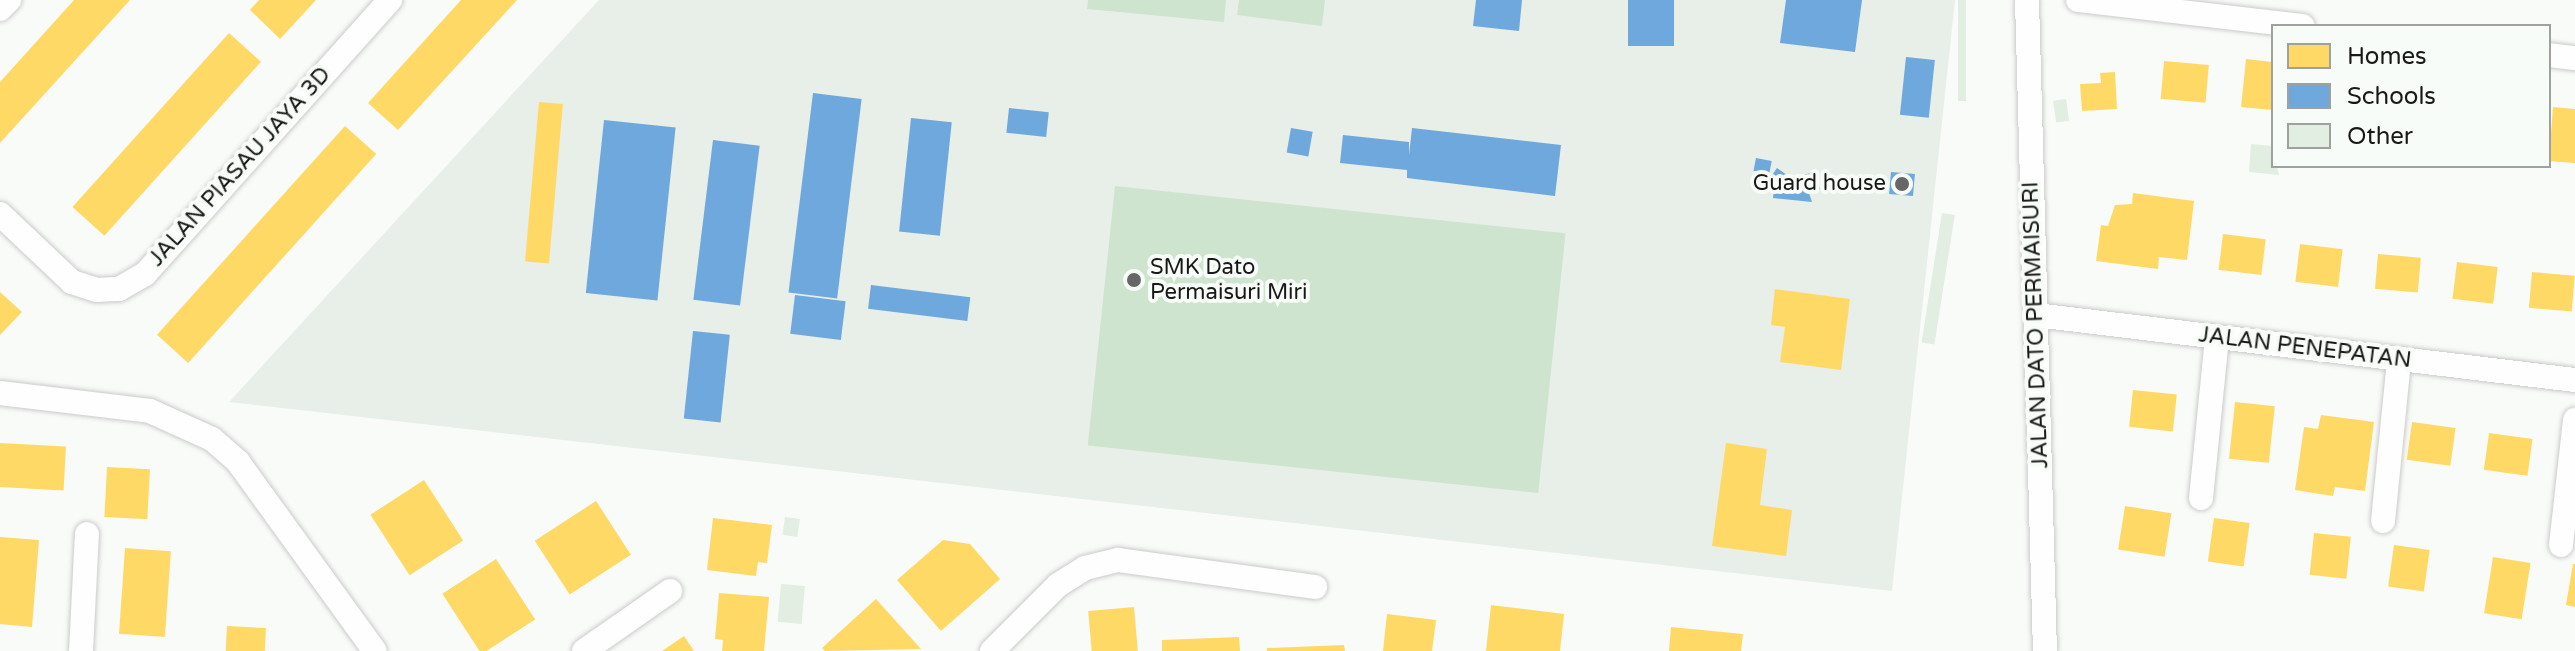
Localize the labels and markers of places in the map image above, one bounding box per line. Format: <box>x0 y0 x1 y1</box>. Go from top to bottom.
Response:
place label: Guard house <box>1753 171 1886 197</box>
marker: Guard house <box>1893 175 1911 193</box>
place label: SMK Dato Permaisuri Miri <box>1150 254 1307 306</box>
marker: SMK Dato Permaisuri Miri <box>1125 271 1143 289</box>

